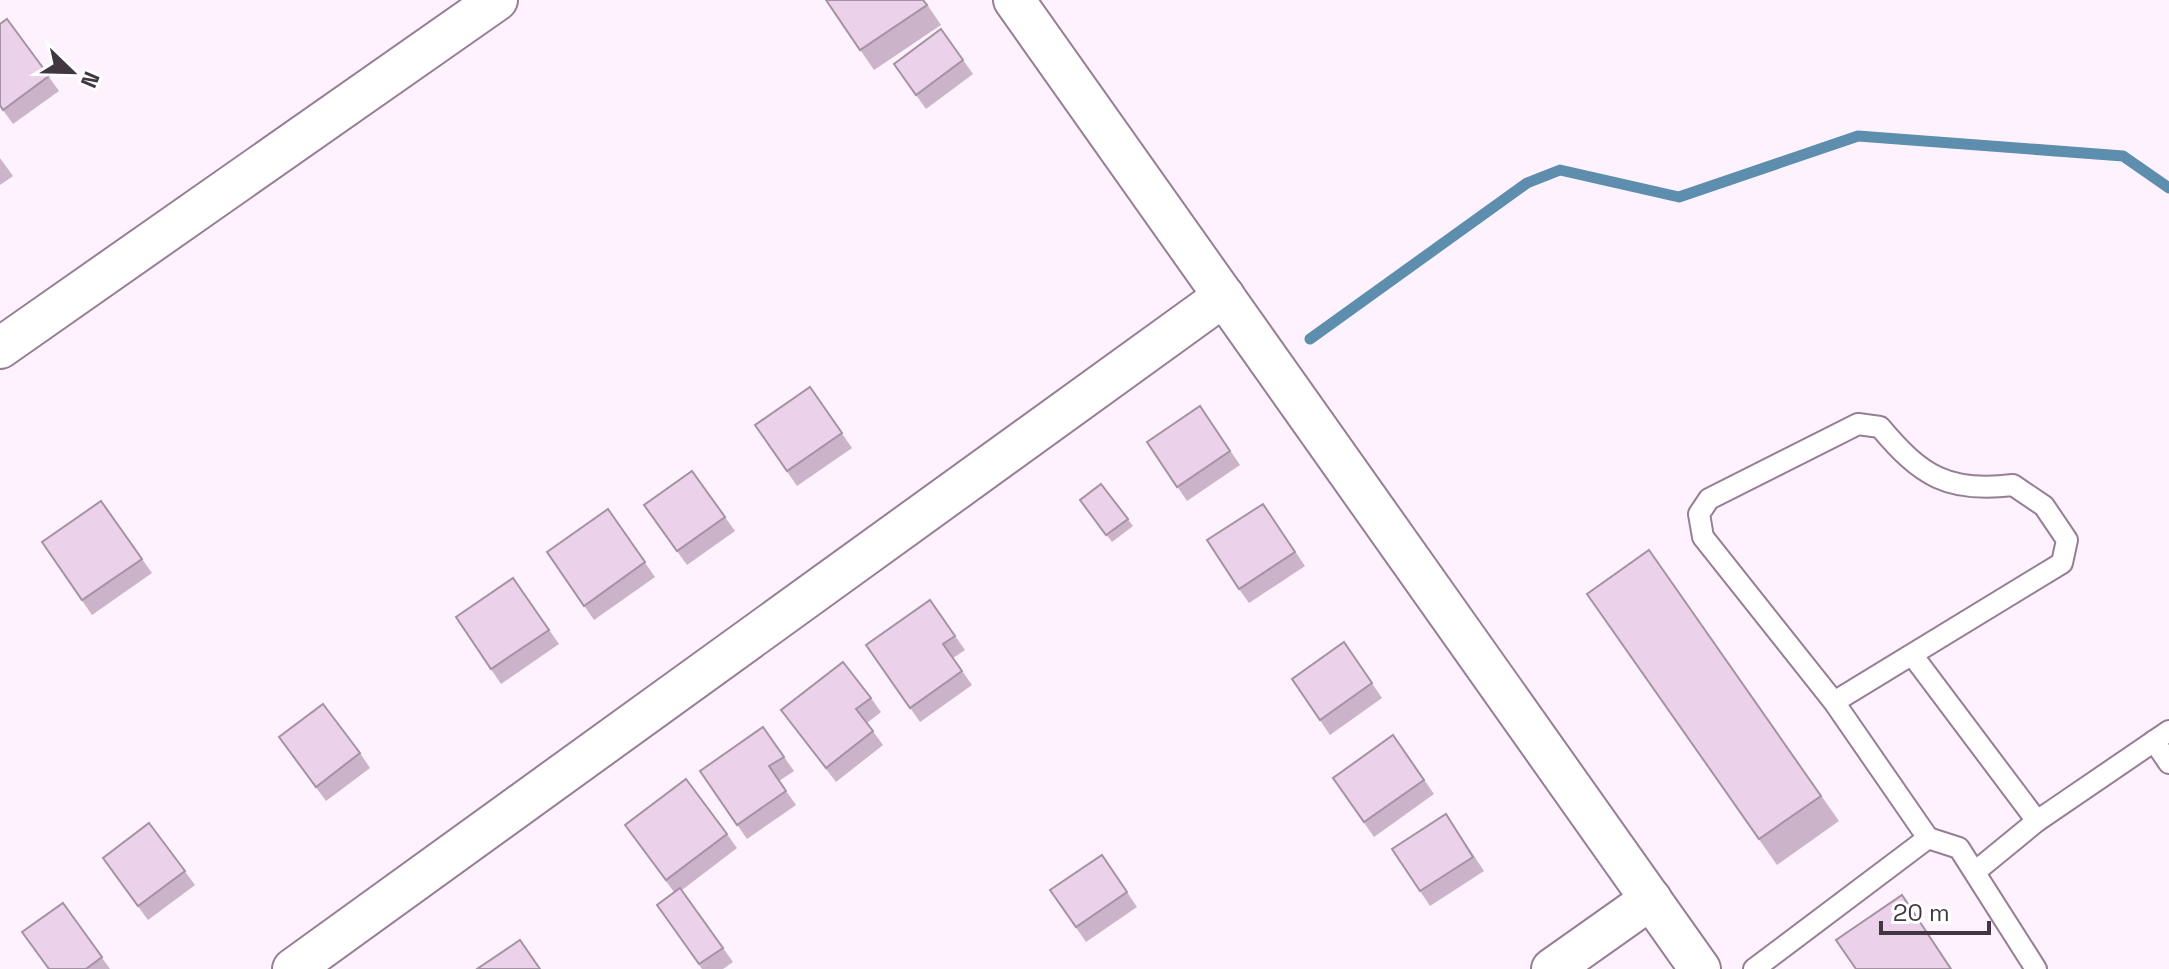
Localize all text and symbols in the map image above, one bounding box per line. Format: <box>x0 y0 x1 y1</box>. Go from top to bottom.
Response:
north arrow <box>32 32 112 112</box>
text: N <box>75 68 106 92</box>
scale bar <box>1881 885 1989 935</box>
text: 20 m <box>1893 897 1950 928</box>

